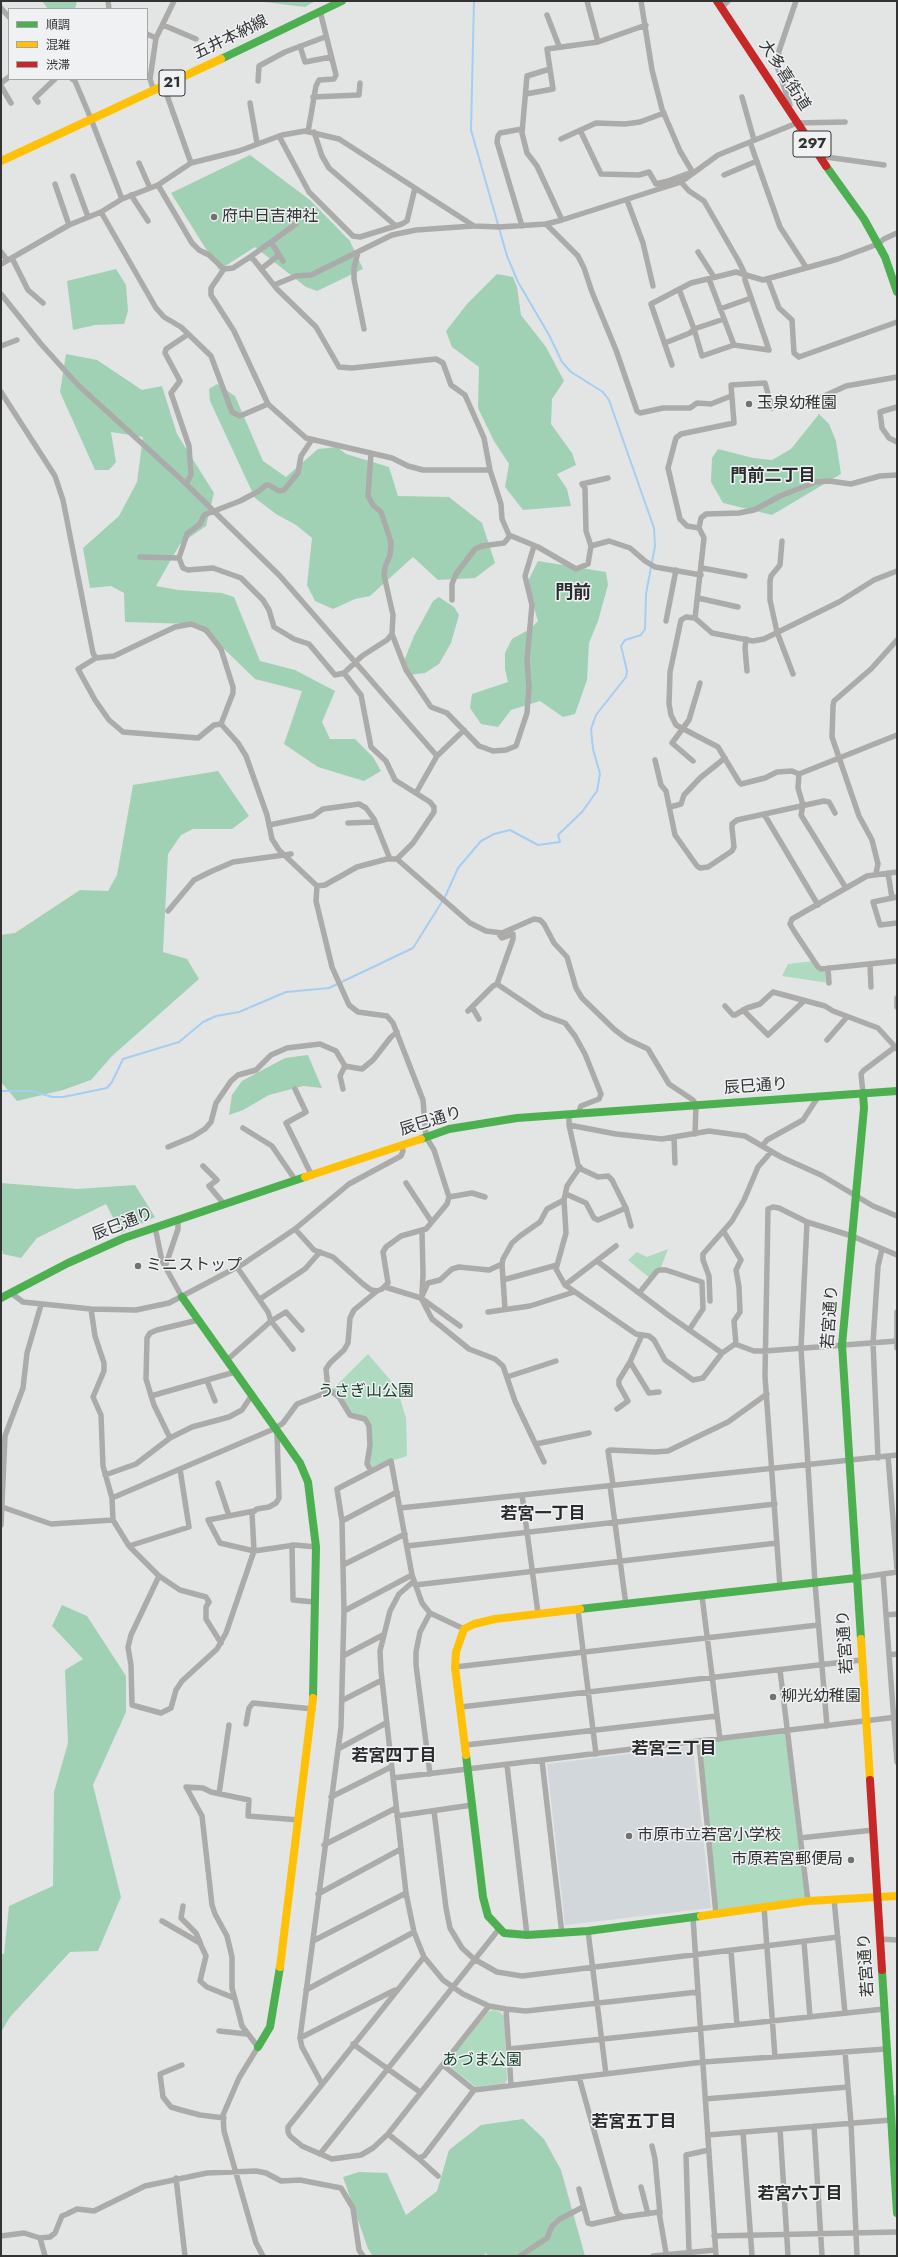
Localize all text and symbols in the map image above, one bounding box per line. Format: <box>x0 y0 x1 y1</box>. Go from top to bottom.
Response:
legend <box>8 8 148 80</box>
street label: 五井本納線 <box>191 12 271 64</box>
text: 順調 <box>46 16 70 34</box>
text: 混雑 <box>46 36 70 54</box>
street label: 大多喜街道 <box>754 37 814 115</box>
text: 渋滞 <box>46 56 70 74</box>
road number: 21 <box>159 70 185 96</box>
road number: 297 <box>793 131 831 157</box>
place label: 府中日吉神社 <box>222 207 318 227</box>
marker: 府中日吉神社 <box>209 212 219 222</box>
place label: 玉泉幼稚園 <box>757 394 837 414</box>
marker: 玉泉幼稚園 <box>744 399 754 409</box>
district label: 門前二丁目 <box>731 467 815 487</box>
district label: 門前 <box>555 583 591 605</box>
street label: 辰巳通り <box>723 1075 789 1099</box>
street label: 辰巳通り <box>398 1103 464 1141</box>
street label: 辰巳通り <box>90 1205 156 1245</box>
place label: ミニストップ <box>146 1256 242 1276</box>
marker: ミニストップ <box>133 1261 143 1271</box>
street label: 若宮通り <box>819 1284 843 1350</box>
park label: うさぎ山公園 <box>318 1382 414 1402</box>
district label: 若宮一丁目 <box>501 1505 585 1525</box>
street label: 若宮通り <box>834 1609 858 1675</box>
place label: 柳光幼稚園 <box>781 1687 861 1707</box>
marker: 柳光幼稚園 <box>768 1692 778 1702</box>
district label: 若宮三丁目 <box>632 1740 716 1760</box>
district label: 若宮四丁目 <box>352 1747 436 1767</box>
place label: 市原市立若宮小学校 <box>637 1826 781 1846</box>
marker: 市原市立若宮小学校 <box>624 1831 634 1841</box>
place label: 市原若宮郵便局 <box>731 1850 843 1870</box>
marker: 市原若宮郵便局 <box>846 1855 856 1865</box>
street label: 若宮通り <box>855 1932 879 1998</box>
park label: あづま公園 <box>442 2051 522 2071</box>
district label: 若宮五丁目 <box>592 2113 676 2133</box>
district label: 若宮六丁目 <box>758 2185 842 2205</box>

